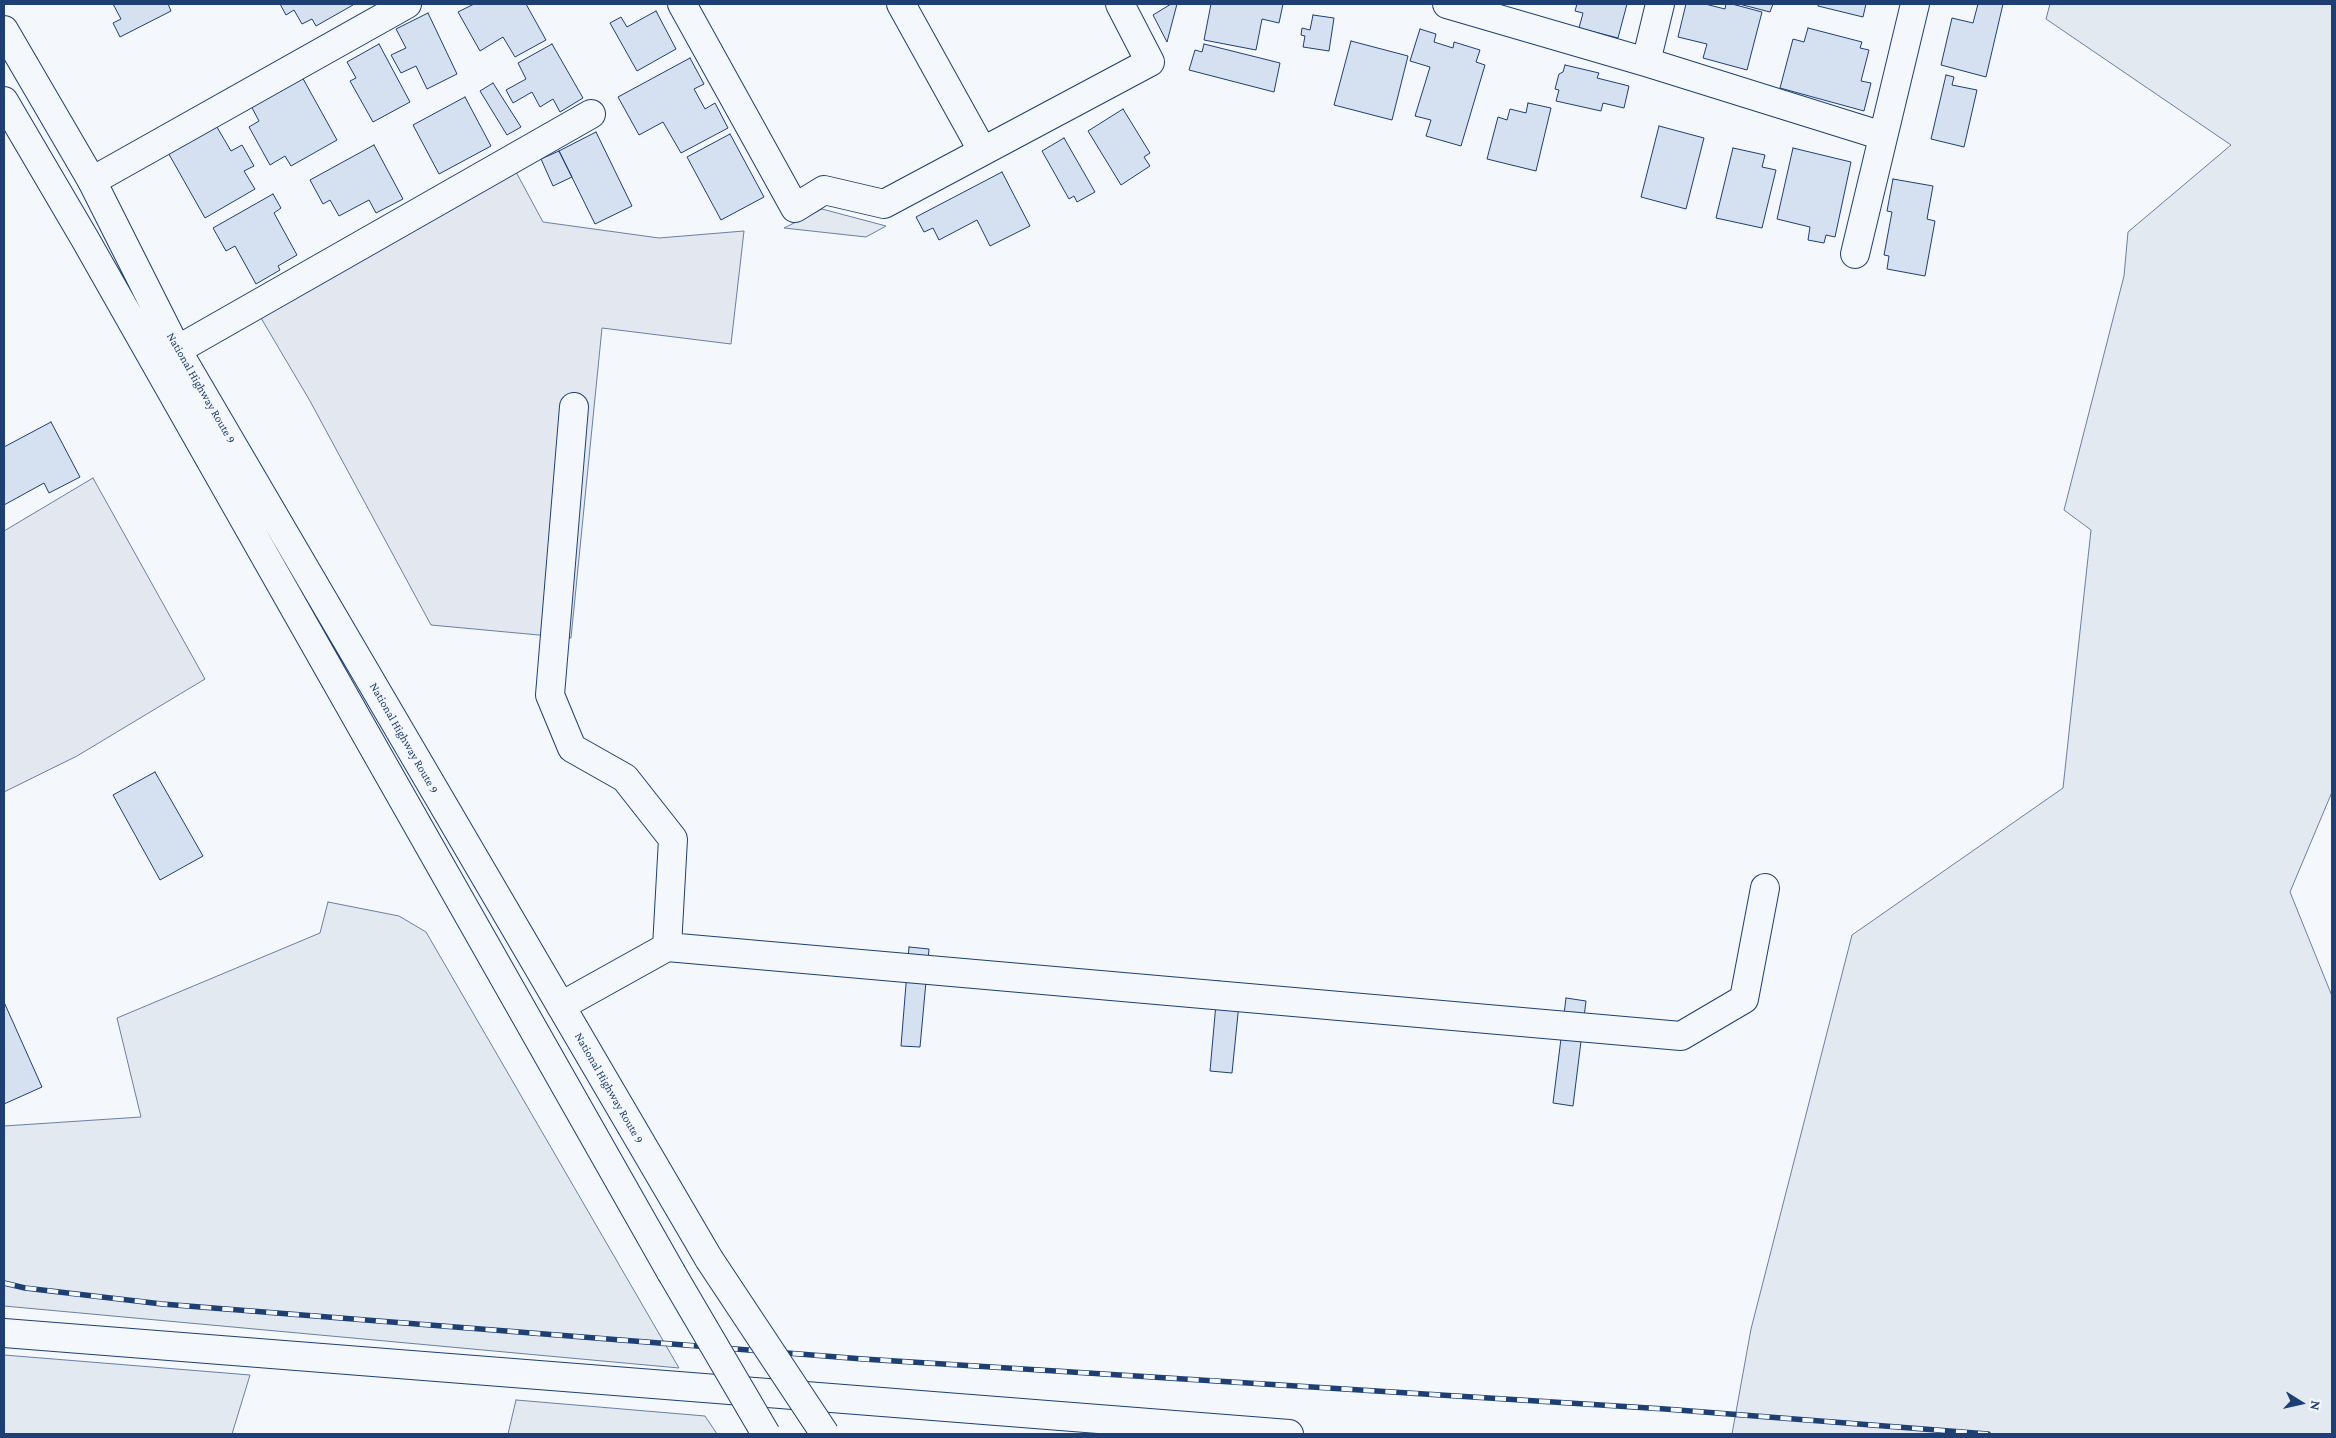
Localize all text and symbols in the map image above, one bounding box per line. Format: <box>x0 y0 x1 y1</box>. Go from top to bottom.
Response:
street label: National Highway Route 9 <box>163 330 239 446</box>
street label: National Highway Route 9 <box>366 680 442 796</box>
street label: National Highway Route 9 <box>571 1030 647 1146</box>
north arrow <box>2276 1378 2326 1428</box>
text: N <box>2307 1400 2324 1412</box>

